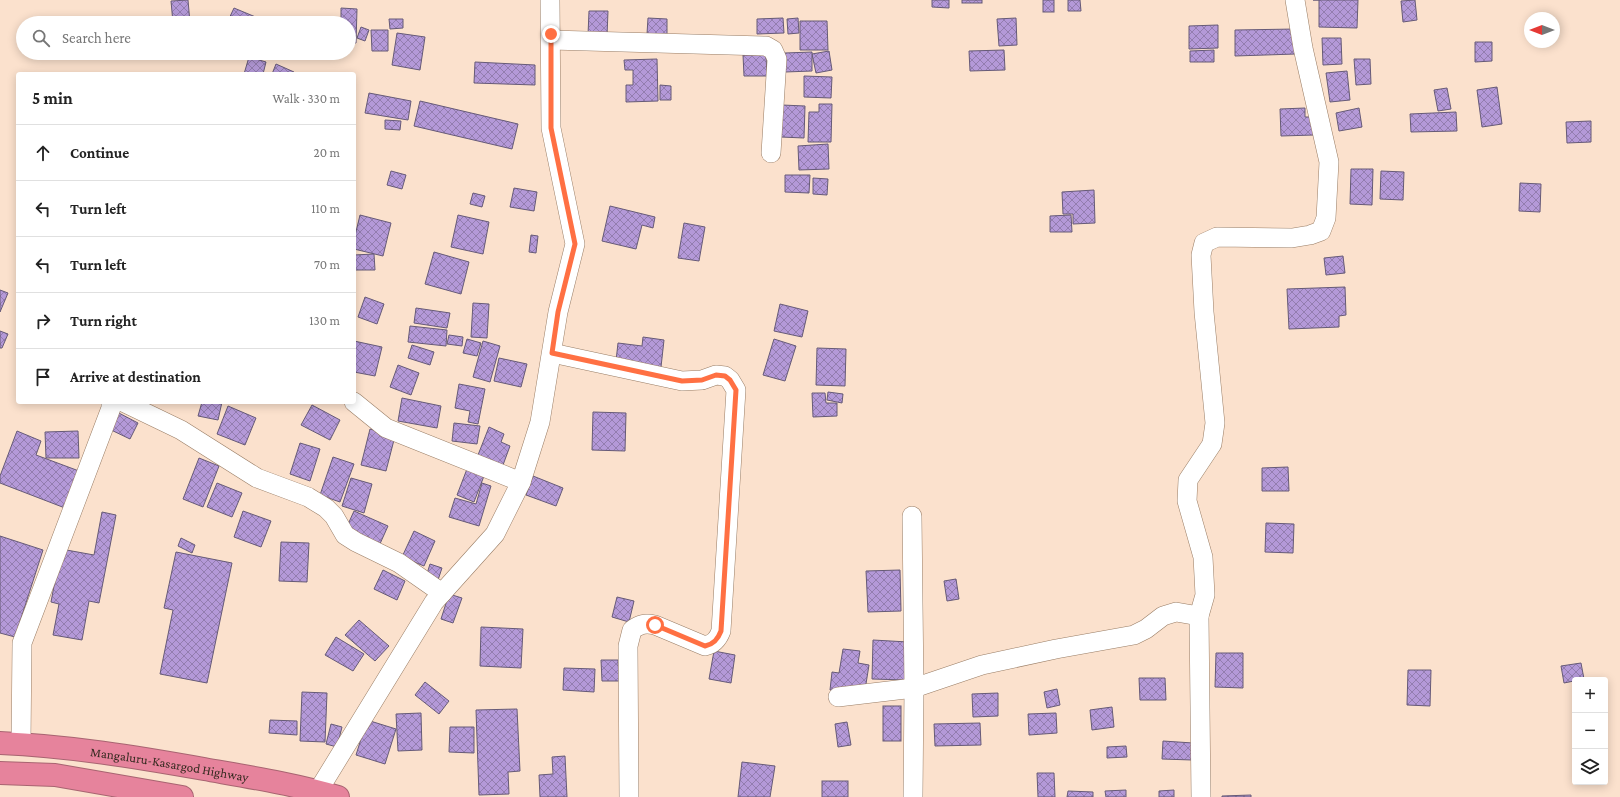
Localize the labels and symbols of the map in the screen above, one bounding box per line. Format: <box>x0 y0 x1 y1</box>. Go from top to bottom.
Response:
north arrow <box>1524 12 1560 48</box>
route end <box>542 25 560 43</box>
route start <box>646 616 664 634</box>
street label: Mangaluru-Kasargod Highway <box>90 744 251 784</box>

